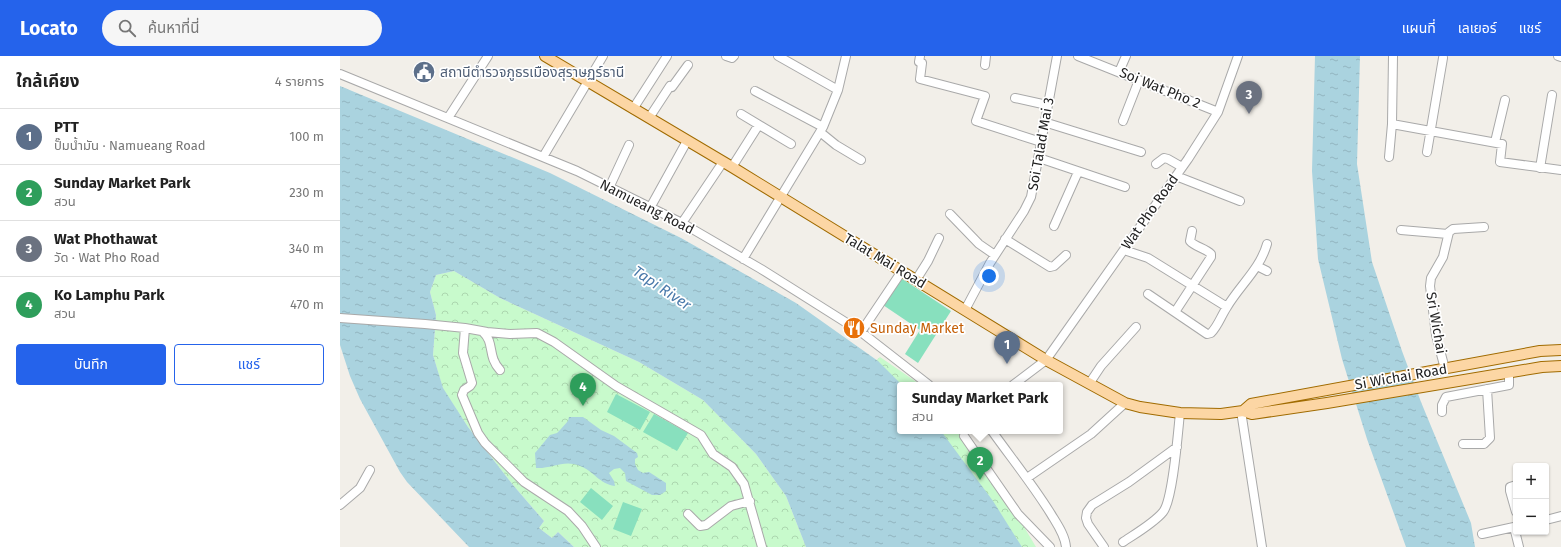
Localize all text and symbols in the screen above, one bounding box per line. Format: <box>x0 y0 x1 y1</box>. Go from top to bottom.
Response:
search box <box>102 10 382 46</box>
text: Locato <box>20 17 78 40</box>
icon: search <box>116 17 138 39</box>
text: ค้นหาที่นี่ <box>148 19 199 37</box>
text: แผนที่ <box>1402 20 1436 37</box>
text: เลเยอร์ <box>1458 20 1497 37</box>
text: แชร์ <box>1519 20 1541 37</box>
public building icon: สถานีตำรวจภูธรเมืองสุราษฏร์ธานี <box>411 59 437 85</box>
place label: สถานีตำรวจภูธรเมืองสุราษฏร์ธานี <box>440 64 624 81</box>
street label: Soi Wat Pho 2 <box>1117 64 1203 112</box>
text: ใกล้เคียง <box>16 71 79 92</box>
text: 4 รายการ <box>275 74 324 89</box>
pin: 3 <box>1236 81 1262 114</box>
street label: Soi Talad Mai 3 <box>1024 96 1058 192</box>
text: PTT <box>54 118 79 136</box>
text: 1 <box>26 129 32 144</box>
text: 100 m <box>289 129 324 144</box>
text: ปั๊มน้ำมัน · Namueang Road <box>54 138 206 153</box>
street label: Wat Pho Road <box>1118 171 1182 253</box>
text: Sunday Market Park <box>54 174 191 192</box>
street label: Namueang Road <box>597 176 697 238</box>
text: 2 <box>26 185 32 200</box>
text: 230 m <box>289 185 324 200</box>
text: สวน <box>54 194 76 209</box>
text: Wat Phothawat <box>54 230 158 248</box>
street label: Talat Mai Road <box>841 230 929 292</box>
text: 3 <box>26 241 32 256</box>
text: 340 m <box>289 241 324 256</box>
text: วัด · Wat Pho Road <box>54 250 160 265</box>
water label: Tapi River <box>630 262 695 315</box>
your location <box>979 266 999 286</box>
text: Ko Lamphu Park <box>54 286 164 304</box>
street label: Sri Wichai <box>1422 291 1450 355</box>
text: 4 <box>25 297 33 312</box>
text: 470 m <box>290 297 324 312</box>
text: สวน <box>54 306 76 321</box>
restaurant icon: Sunday Market <box>841 315 867 341</box>
place label: Sunday Market <box>870 320 965 337</box>
pin: 1 <box>994 331 1020 364</box>
button: บันทึก <box>16 344 166 385</box>
button: แชร์ <box>174 344 324 385</box>
street label: Si Wichai Road <box>1354 361 1448 393</box>
pin: 4 <box>570 373 596 406</box>
popup <box>897 382 1063 434</box>
text: Sunday Market Park <box>912 389 1048 407</box>
text: สวน <box>912 409 934 424</box>
pin: 2 <box>967 447 993 480</box>
map controls <box>1513 463 1549 535</box>
button: + <box>1513 463 1549 499</box>
button: − <box>1513 499 1549 535</box>

